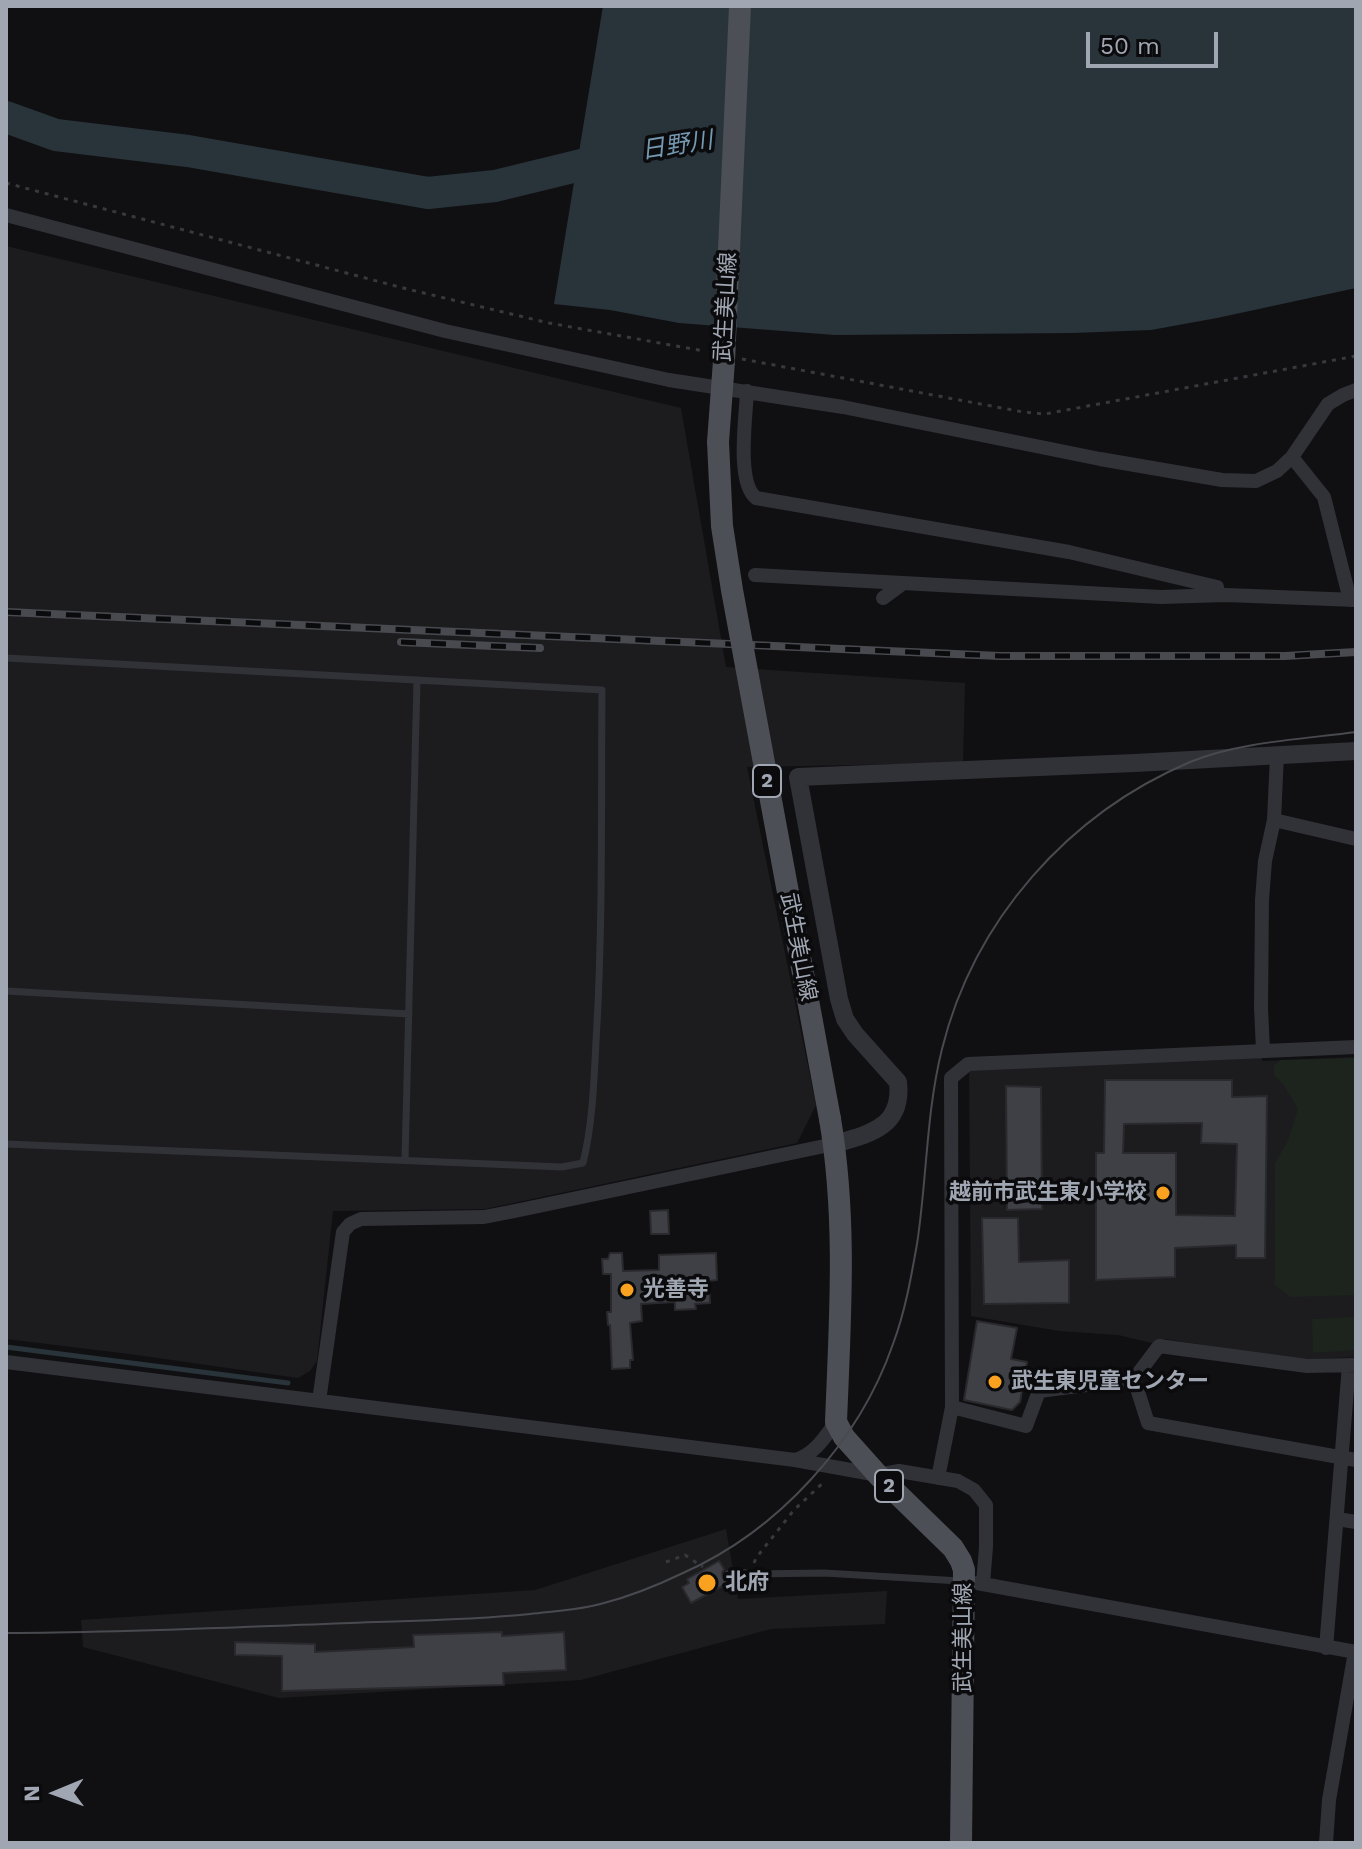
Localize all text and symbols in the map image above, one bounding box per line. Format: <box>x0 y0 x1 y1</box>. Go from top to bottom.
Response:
scale bar <box>1090 16 1222 66</box>
text: 50 m <box>1100 32 1160 60</box>
water label: 日野川 <box>639 126 715 166</box>
street label: 武生美山線 <box>710 251 742 363</box>
road number: 2 <box>753 765 781 797</box>
street label: 武生美山線 <box>775 890 821 1004</box>
place label: 越前市武生東小学校 <box>949 1180 1147 1206</box>
marker: 越前市武生東小学校 <box>1154 1184 1172 1202</box>
place label: 光善寺 <box>643 1277 709 1303</box>
marker: 光善寺 <box>618 1281 636 1299</box>
place label: 武生東児童センター <box>1011 1369 1209 1395</box>
marker: 武生東児童センター <box>986 1373 1004 1391</box>
road number: 2 <box>875 1470 903 1502</box>
place label: 北府 <box>725 1570 769 1596</box>
marker: 北府 <box>696 1572 718 1594</box>
street label: 武生美山線 <box>951 1583 977 1693</box>
north arrow <box>16 1753 96 1833</box>
text: N <box>19 1785 44 1802</box>

